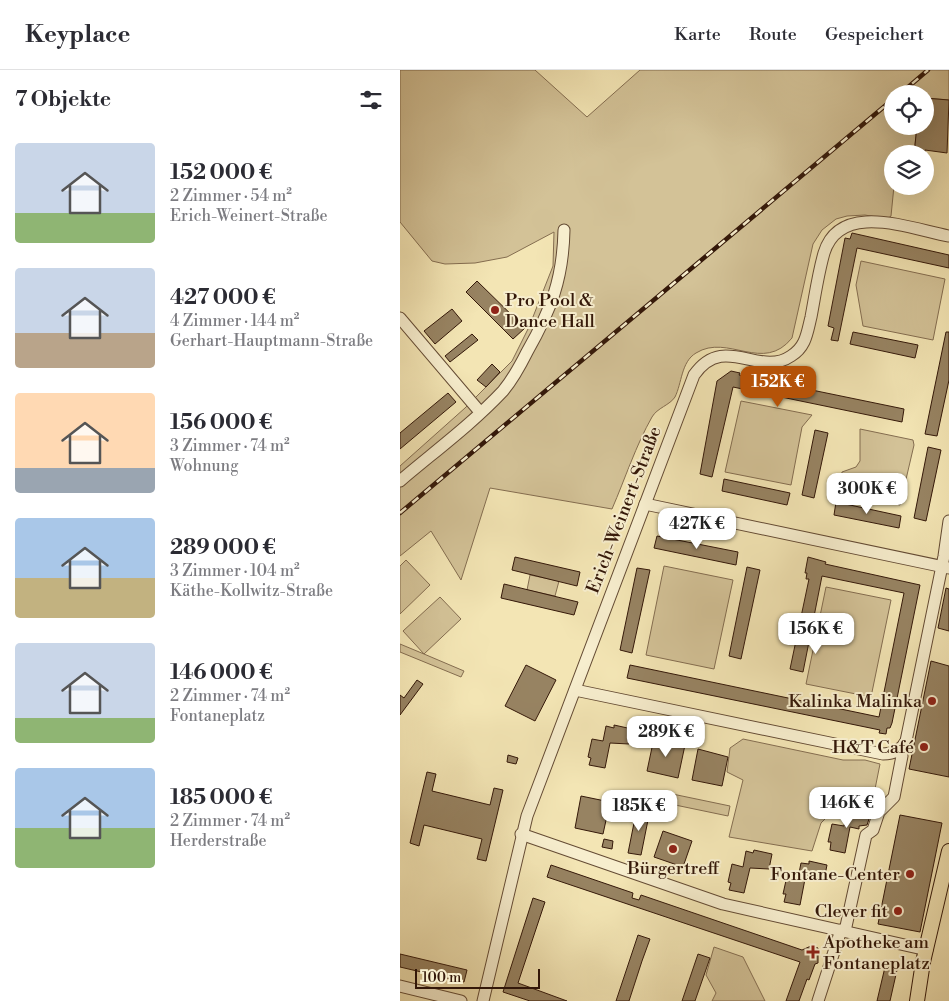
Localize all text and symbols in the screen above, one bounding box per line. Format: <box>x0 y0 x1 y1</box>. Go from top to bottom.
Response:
text: Keyplace <box>25 20 130 50</box>
text: Karte <box>674 23 721 46</box>
text: Route <box>749 23 797 46</box>
text: Gespeichert <box>825 23 924 46</box>
map controls <box>884 85 934 195</box>
button: locate <box>884 85 934 135</box>
icon: filters <box>357 86 385 114</box>
text: 7 Objekte <box>15 87 111 113</box>
button: layers <box>884 145 934 195</box>
text: 152 000 € <box>170 160 272 186</box>
icon: home <box>55 163 115 223</box>
text: 2 Zimmer · 54 m² <box>170 186 292 206</box>
text: Erich-Weinert-Straße <box>170 206 328 226</box>
text: 427 000 € <box>170 285 276 311</box>
icon: home <box>55 288 115 348</box>
place label: Pro Pool & Dance Hall <box>505 289 596 333</box>
marker: Pro Pool & Dance Hall <box>489 304 501 316</box>
text: 4 Zimmer · 144 m² <box>170 311 299 331</box>
text: Gerhart-Hauptmann-Straße <box>170 331 373 351</box>
pin: 152K € <box>737 366 819 408</box>
text: 152K € <box>751 372 805 392</box>
text: 156 000 € <box>170 410 273 436</box>
icon: home <box>55 413 115 473</box>
street label: Erich-Weinert-Straße <box>581 423 667 597</box>
text: 3 Zimmer · 74 m² <box>170 436 290 456</box>
text: Wohnung <box>170 456 238 476</box>
pin: 300K € <box>826 472 908 515</box>
text: 300K € <box>838 479 896 499</box>
pin: 427K € <box>656 508 738 550</box>
text: 427K € <box>669 514 725 534</box>
text: 289 000 € <box>170 535 276 561</box>
icon: home <box>55 538 115 598</box>
text: 3 Zimmer · 104 m² <box>170 561 300 581</box>
text: Käthe-Kollwitz-Straße <box>170 581 333 601</box>
pin: 156K € <box>775 612 857 655</box>
text: 156K € <box>789 619 843 639</box>
text: 146 000 € <box>170 660 273 686</box>
icon: home <box>55 663 115 723</box>
text: 2 Zimmer · 74 m² <box>170 686 290 706</box>
place label: Kalinka Malinka <box>788 690 923 713</box>
marker: Kalinka Malinka <box>926 695 938 707</box>
text: Fontaneplatz <box>170 706 265 726</box>
pin: 289K € <box>625 716 707 758</box>
text: 289K € <box>638 722 694 742</box>
place label: H&T Café <box>832 736 914 759</box>
marker: H&T Café <box>918 741 930 753</box>
text: 185 000 € <box>170 785 272 811</box>
pin: 146K € <box>806 786 888 829</box>
icon: home <box>55 788 115 848</box>
pin: 185K € <box>598 790 680 832</box>
text: 146K € <box>820 793 874 813</box>
text: 185K € <box>612 796 666 816</box>
text: 2 Zimmer · 74 m² <box>170 811 290 831</box>
text: Herderstraße <box>170 831 267 851</box>
marker: Bürgertreff <box>667 843 679 855</box>
place label: Bürgertreff <box>626 857 720 880</box>
place label: Fontane-Center <box>770 863 900 886</box>
marker: Fontane-Center <box>904 868 916 880</box>
place label: Clever fit <box>815 900 889 923</box>
marker: Clever fit <box>892 905 904 917</box>
place label: Apotheke am Fontaneplatz <box>822 931 930 975</box>
marker: Apotheke am Fontaneplatz <box>807 946 819 958</box>
scale bar <box>415 966 540 989</box>
text: 100 m <box>422 969 461 987</box>

